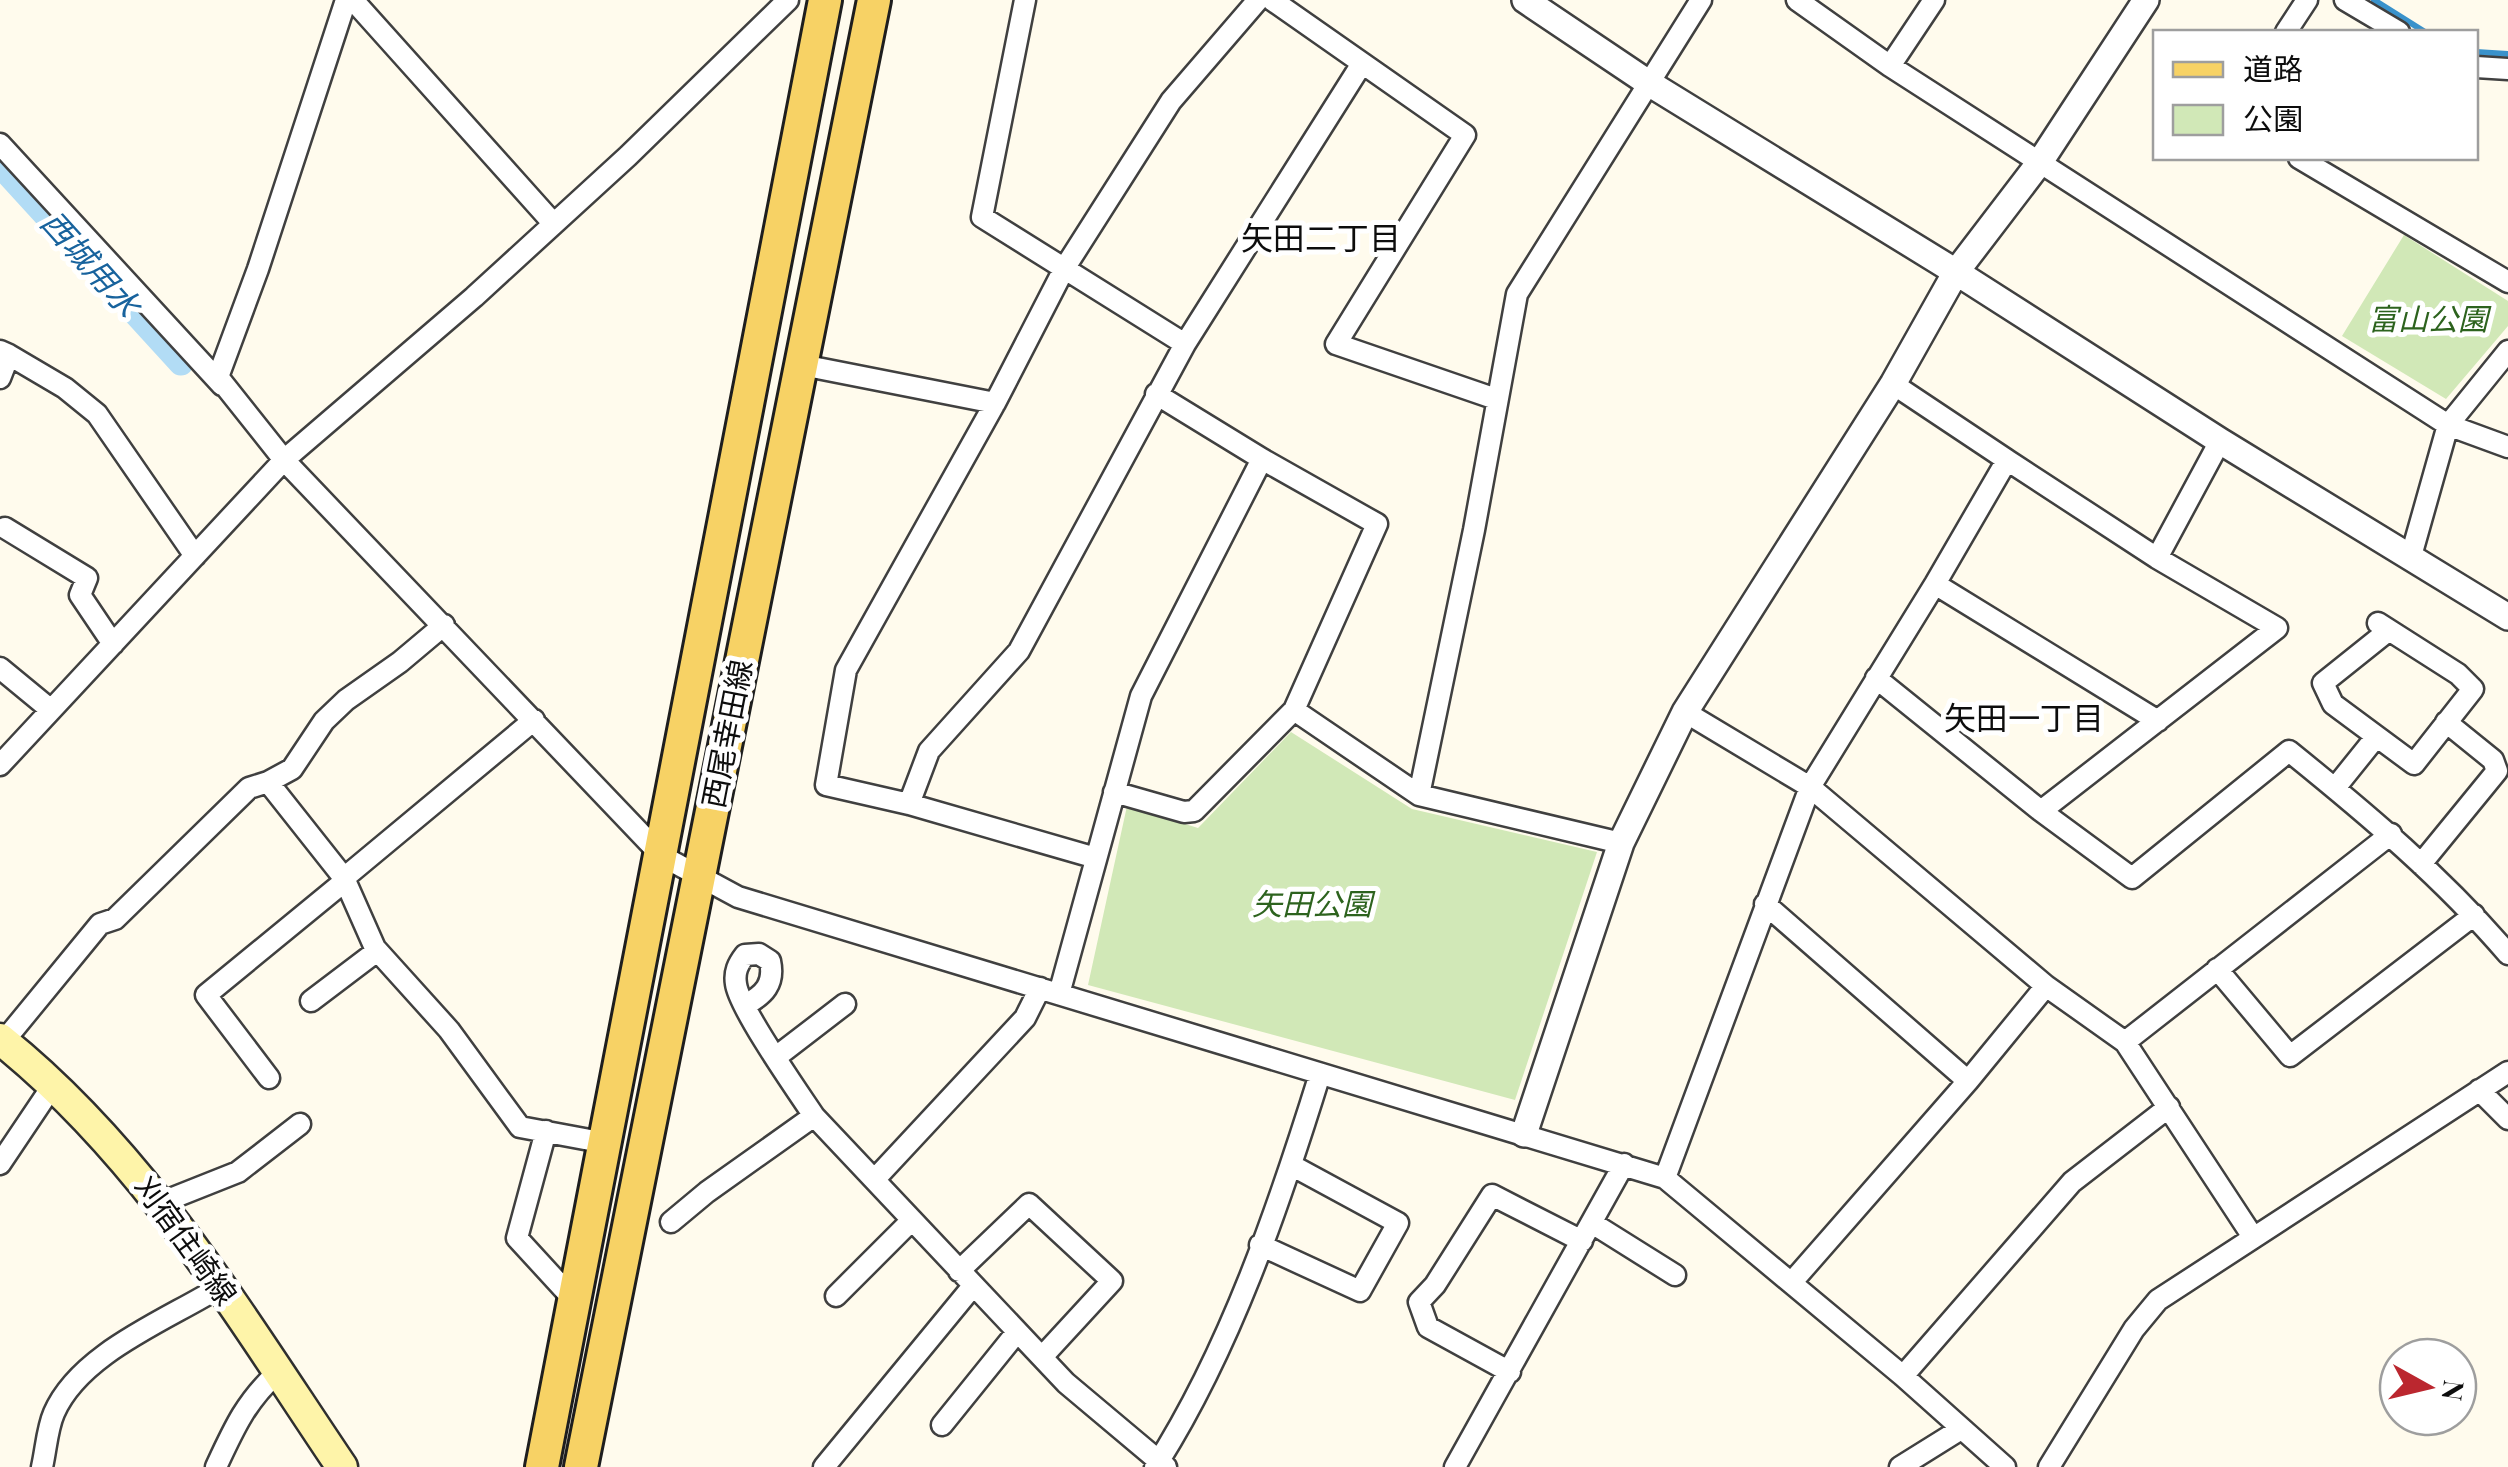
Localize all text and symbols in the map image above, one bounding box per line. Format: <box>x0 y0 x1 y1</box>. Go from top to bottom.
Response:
legend <box>2153 30 2478 160</box>
text: 道路 <box>2243 48 2303 88</box>
text: 公園 <box>2243 98 2303 138</box>
water label: 西城用水 <box>33 200 153 326</box>
district label: 矢田二丁目 <box>1241 215 1401 258</box>
park label: 富山公園 <box>2368 298 2492 338</box>
street label: 西尾幸田線 <box>692 656 760 811</box>
district label: 矢田一丁目 <box>1944 695 2104 738</box>
park label: 矢田公園 <box>1252 883 1376 923</box>
street label: 刈宿住崎線 <box>126 1167 247 1312</box>
north arrow <box>2378 1337 2478 1437</box>
text: N <box>2435 1378 2474 1403</box>

